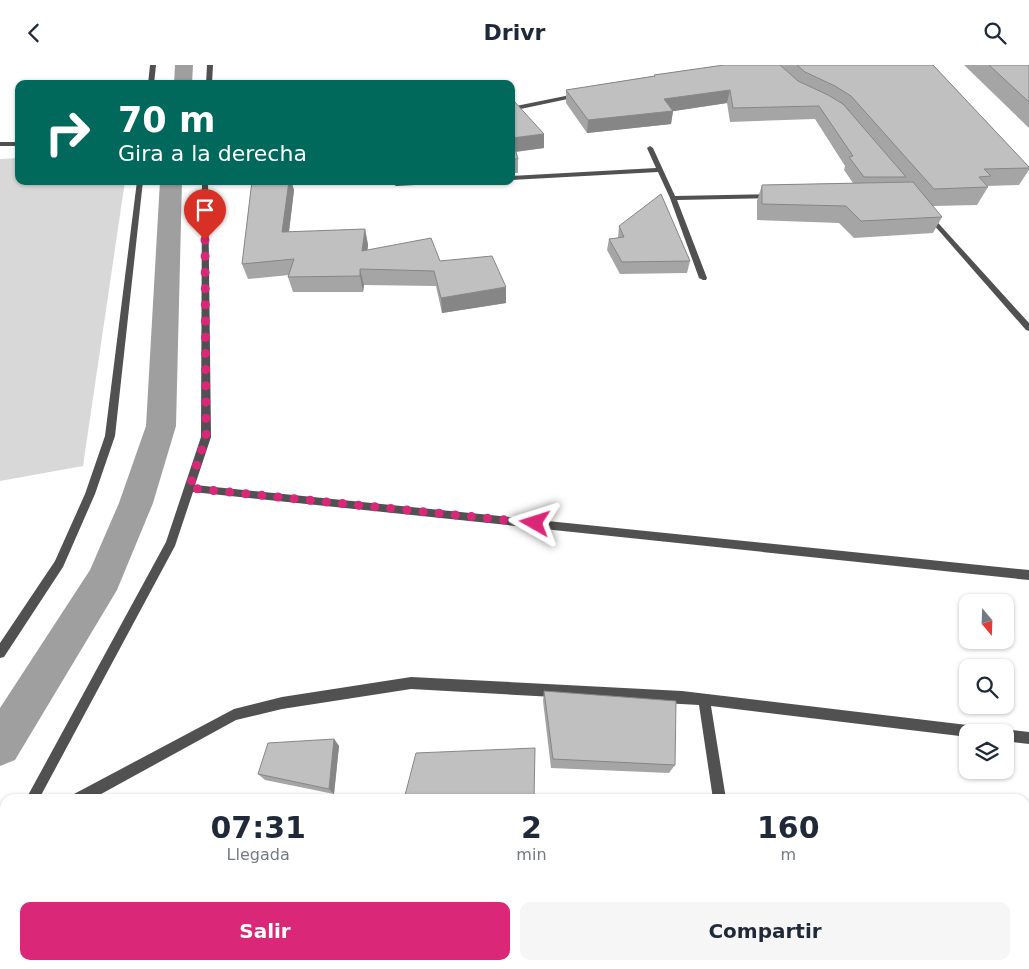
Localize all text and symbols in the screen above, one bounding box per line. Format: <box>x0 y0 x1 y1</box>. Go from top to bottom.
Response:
icon: back <box>20 19 48 47</box>
icon: search <box>981 19 1009 47</box>
text: Drivr <box>484 20 545 45</box>
icon: right <box>35 100 100 165</box>
text: 70 m <box>118 100 215 140</box>
text: Gira a la derecha <box>118 141 307 166</box>
pin <box>184 189 226 240</box>
icon: arrive <box>191 196 219 224</box>
position arrow <box>508 496 560 548</box>
north arrow <box>959 594 1014 649</box>
map controls <box>959 594 1014 779</box>
button: search <box>959 659 1014 714</box>
button: layers <box>959 724 1014 779</box>
text: 07:31 <box>210 810 306 845</box>
text: 2 <box>521 810 542 845</box>
text: 160 <box>757 810 820 845</box>
text: Llegada <box>227 845 290 864</box>
text: min <box>516 845 547 864</box>
text: m <box>780 845 796 864</box>
button: Salir <box>20 902 510 960</box>
button: Compartir <box>520 902 1010 960</box>

